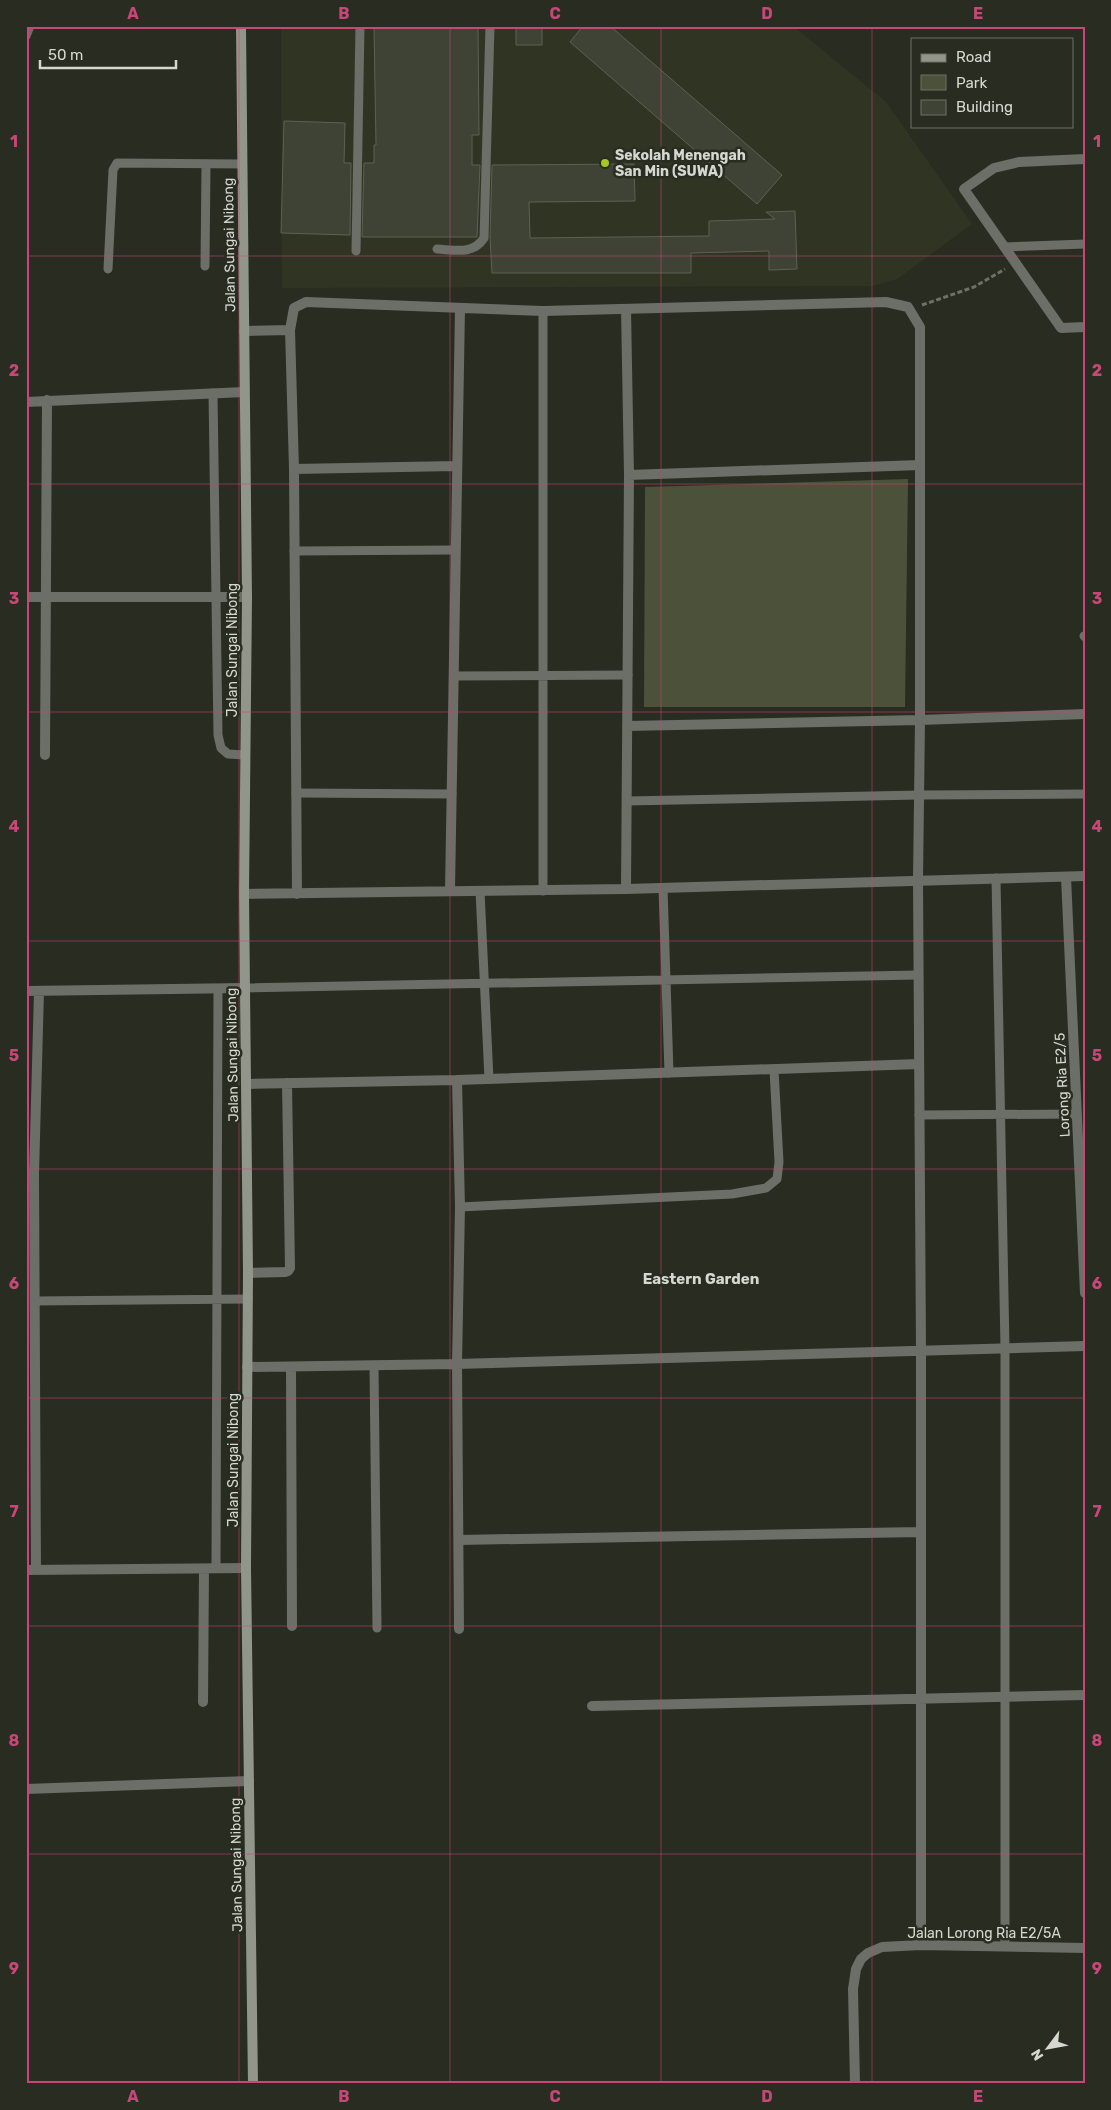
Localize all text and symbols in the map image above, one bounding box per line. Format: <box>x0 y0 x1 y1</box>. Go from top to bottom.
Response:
text: A <box>127 4 139 23</box>
text: B <box>338 4 350 23</box>
text: C <box>549 4 561 23</box>
text: D <box>761 4 773 23</box>
text: E <box>973 4 983 23</box>
scale bar <box>40 38 176 70</box>
legend <box>911 38 1074 128</box>
text: 50 m <box>48 46 83 64</box>
text: Road <box>956 48 992 66</box>
text: Park <box>956 74 987 92</box>
text: Building <box>956 98 1013 116</box>
text: 1 <box>10 132 18 151</box>
text: 1 <box>1093 132 1101 151</box>
place label: Sekolah Menengah San Min (SUWA) <box>615 147 746 180</box>
marker: Sekolah Menengah San Min (SUWA) <box>599 157 611 169</box>
street label: Jalan Sungai Nibong <box>220 178 239 312</box>
text: 2 <box>9 361 19 380</box>
text: 2 <box>1092 361 1102 380</box>
street label: Jalan Sungai Nibong <box>224 583 241 717</box>
text: 3 <box>9 589 19 608</box>
text: 3 <box>1092 589 1102 608</box>
text: 4 <box>9 817 20 836</box>
text: 4 <box>1092 817 1103 836</box>
street label: Jalan Sungai Nibong <box>223 988 242 1122</box>
street label: Lorong Ria E2/5 <box>1051 1032 1074 1138</box>
text: 5 <box>9 1046 19 1065</box>
text: 5 <box>1092 1046 1102 1065</box>
district label: Eastern Garden <box>643 1270 759 1288</box>
text: 6 <box>9 1274 19 1293</box>
text: 6 <box>1092 1274 1102 1293</box>
street label: Jalan Sungai Nibong <box>225 1393 242 1527</box>
text: 7 <box>9 1502 19 1521</box>
text: 7 <box>1092 1502 1102 1521</box>
text: 8 <box>9 1731 20 1750</box>
text: 8 <box>1092 1731 1103 1750</box>
street label: Jalan Sungai Nibong <box>227 1798 246 1932</box>
street label: Jalan Lorong Ria E2/5A <box>907 1925 1061 1942</box>
text: 9 <box>9 1959 19 1978</box>
text: 9 <box>1092 1959 1102 1978</box>
north arrow <box>1024 2022 1074 2072</box>
text: N <box>1028 2046 1047 2063</box>
text: A <box>127 2087 139 2106</box>
text: B <box>338 2087 350 2106</box>
text: C <box>549 2087 561 2106</box>
text: D <box>761 2087 773 2106</box>
text: E <box>973 2087 983 2106</box>

